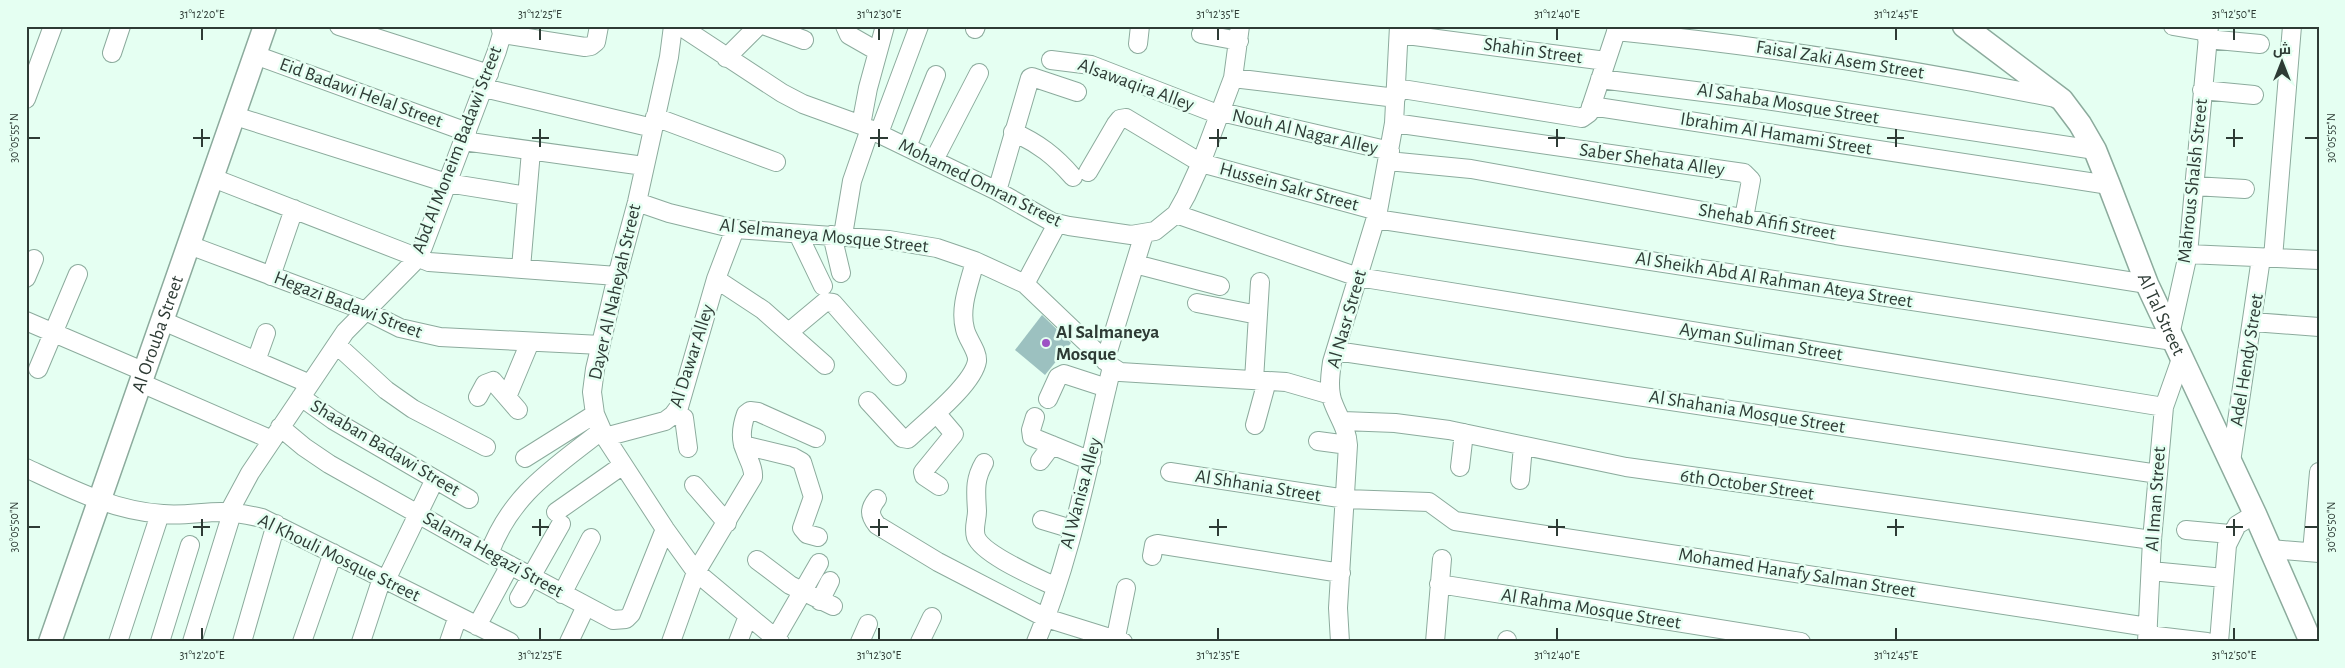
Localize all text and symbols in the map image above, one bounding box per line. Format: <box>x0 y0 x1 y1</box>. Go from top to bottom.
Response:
text: 31°12'20"E <box>179 8 225 20</box>
text: 31°12'25"E <box>518 8 562 20</box>
text: 31°12'30"E <box>857 8 902 20</box>
text: 31°12'35"E <box>1196 8 1240 20</box>
text: 31°12'40"E <box>1534 8 1580 20</box>
text: 31°12'45"E <box>1874 8 1918 20</box>
text: 31°12'50"E <box>2212 8 2257 20</box>
street label: Shahin Street <box>1482 35 1584 67</box>
street label: Faisal Zaki Asem Street <box>1755 37 1925 83</box>
north arrow <box>2258 38 2308 88</box>
text: ش <box>2273 41 2291 58</box>
street label: Abd Al Moneim Badawi Street <box>409 44 505 256</box>
street label: Eid Badawi Helal Street <box>277 55 445 131</box>
street label: Alsawaqira Alley <box>1075 55 1197 115</box>
street label: Al Sahaba Mosque Street <box>1696 80 1880 128</box>
street label: Mahrous Shalsh Street <box>2175 98 2211 264</box>
street label: Nouh Al Nagar Alley <box>1230 106 1380 158</box>
street label: Ibrahim Al Hamami Street <box>1679 109 1873 159</box>
text: 30°05'55"N <box>8 113 20 163</box>
text: 30°05'55"N <box>2325 113 2337 163</box>
street label: Mohamed Omran Street <box>896 135 1064 231</box>
street label: Saber Shehata Alley <box>1578 140 1726 180</box>
street label: Hussein Sakr Street <box>1218 159 1360 215</box>
street label: Shehab Afifi Street <box>1697 201 1837 243</box>
street label: Dayer Al Naheyah Street <box>586 202 644 382</box>
street label: Al Selmaneya Mosque Street <box>719 216 929 256</box>
street label: Al Sheikh Abd Al Rahman Ateya Street <box>1634 249 1914 311</box>
street label: Hegazi Badawi Street <box>271 268 425 342</box>
street label: Al Nasr Street <box>1324 268 1370 370</box>
street label: Al Tal Street <box>2134 271 2189 358</box>
street label: Al Orouba Street <box>128 273 187 395</box>
street label: Adel Hendy Street <box>2227 292 2267 428</box>
street label: Al Dawar Alley <box>666 302 718 410</box>
street label: Ayman Suliman Street <box>1678 320 1844 364</box>
place label: Al Salmaneya Mosque <box>1056 323 1160 364</box>
marker: Al Salmaneya Mosque <box>1040 337 1052 349</box>
street label: Al Shahania Mosque Street <box>1648 387 1846 437</box>
street label: Shaaban Badawi Street <box>307 396 463 500</box>
street label: Al Wanisa Alley <box>1057 436 1105 550</box>
street label: Al Iman Street <box>2143 446 2169 552</box>
street label: 6th October Street <box>1679 466 1815 504</box>
street label: Al Shhania Street <box>1194 467 1322 505</box>
text: 30°05'50"N <box>8 501 20 553</box>
text: 30°05'50"N <box>2325 501 2337 553</box>
street label: Salama Hegazi Street <box>420 509 566 601</box>
street label: Al Khouli Mosque Street <box>255 511 423 605</box>
street label: Mohamed Hanafy Salman Street <box>1677 545 1917 601</box>
street label: Al Rahma Mosque Street <box>1500 585 1682 633</box>
text: 31°12'20"E <box>179 649 225 661</box>
text: 31°12'25"E <box>518 649 562 661</box>
text: 31°12'30"E <box>857 649 902 661</box>
text: 31°12'35"E <box>1196 649 1240 661</box>
text: 31°12'40"E <box>1534 649 1580 661</box>
text: 31°12'45"E <box>1874 649 1918 661</box>
text: 31°12'50"E <box>2212 649 2257 661</box>

